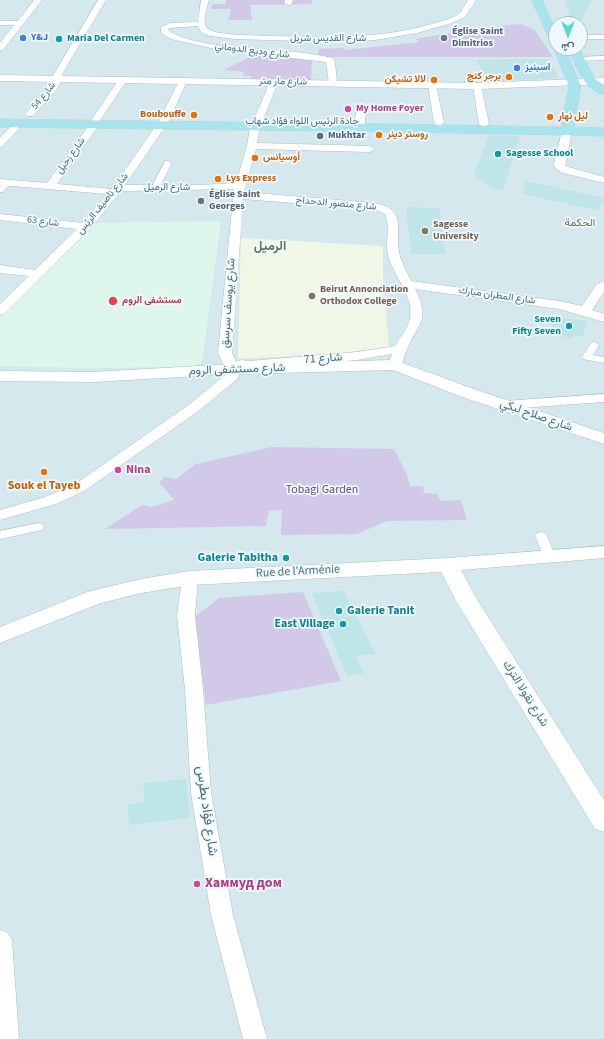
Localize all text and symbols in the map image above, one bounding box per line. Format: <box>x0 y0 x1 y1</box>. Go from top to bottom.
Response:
north arrow <box>548 16 588 56</box>
place label: Église Saint Dimitrios <box>452 26 503 50</box>
place label: Y&J <box>31 32 48 44</box>
marker: Y&J <box>18 33 28 43</box>
place label: Maria Del Carmen <box>67 33 145 45</box>
street label: شارع القديس شربل <box>290 33 366 45</box>
marker: Église Saint Dimitrios <box>439 33 449 43</box>
marker: Maria Del Carmen <box>54 34 64 44</box>
street label: شارع وديع الدوماني <box>214 40 290 62</box>
text: ش <box>561 40 575 55</box>
place label: اسبنيز <box>525 62 550 74</box>
marker: اسبنيز <box>512 63 522 73</box>
place label: برجر كنج <box>467 71 501 83</box>
marker: برجر كنج <box>504 72 514 82</box>
place label: لالا تشيكن <box>385 74 426 86</box>
marker: لالا تشيكن <box>429 75 439 85</box>
street label: شارع مار متر <box>259 76 307 88</box>
street label: شارع 54 <box>29 80 59 112</box>
place label: My Home Foyer <box>356 103 424 115</box>
marker: My Home Foyer <box>343 104 353 114</box>
place label: Boubouffe <box>140 109 186 121</box>
marker: Boubouffe <box>189 110 199 120</box>
place label: ليل نهار <box>558 111 588 123</box>
marker: ليل نهار <box>545 112 555 122</box>
street label: جادة الرئيس اللواء فؤاد شهاب <box>245 116 359 128</box>
place label: روستر دينر <box>387 129 428 141</box>
place label: Mukhtar <box>328 130 365 142</box>
marker: روستر دينر <box>374 130 384 140</box>
marker: Mukhtar <box>315 131 325 141</box>
street label: شارع زحيل <box>54 135 88 177</box>
place label: Sagesse School <box>506 148 573 160</box>
marker: Sagesse School <box>493 149 503 159</box>
place label: أوسيانس <box>263 152 300 164</box>
marker: أوسيانس <box>250 153 260 163</box>
street label: شارع ناصيف الريّس <box>75 171 131 237</box>
place label: Lys Express <box>226 173 276 185</box>
marker: Lys Express <box>213 174 223 184</box>
street label: شارع الرميل <box>144 182 190 194</box>
place label: Église Saint Georges <box>209 189 260 212</box>
street label: شارع منصور الدحداح <box>295 195 377 213</box>
marker: Église Saint Georges <box>196 196 206 206</box>
street label: شارع 63 <box>26 214 60 230</box>
district label: الحكمة <box>565 217 595 231</box>
place label: Sagesse University <box>433 219 479 242</box>
marker: Sagesse University <box>420 226 430 236</box>
district label: الرميل <box>254 239 286 255</box>
street label: شارع يوسف سرسق <box>219 258 239 348</box>
place label: Beirut Annonciation Orthodox College <box>320 284 408 308</box>
street label: شارع المطران مبارك <box>458 285 536 307</box>
marker: Beirut Annonciation Orthodox College <box>307 291 317 301</box>
marker: مستشفى الروم <box>107 295 119 307</box>
place label: مستشفى الروم <box>122 295 182 307</box>
place label: Seven Fifty Seven <box>512 314 561 338</box>
marker: Seven Fifty Seven <box>564 321 574 331</box>
street label: شارع 71 <box>303 350 343 368</box>
street label: شارع مستشفى الروم <box>188 361 286 379</box>
street label: شارع صلاح لبكي <box>498 397 574 435</box>
place label: Nina <box>126 463 150 477</box>
marker: Nina <box>113 465 123 475</box>
marker: Souk el Tayeb <box>39 467 49 477</box>
place label: Souk el Tayeb <box>8 479 80 493</box>
park label: Tobagi Garden <box>286 483 358 497</box>
place label: Galerie Tabitha <box>197 551 278 565</box>
marker: Galerie Tabitha <box>281 553 291 563</box>
street label: Rue de l'Arménie <box>256 563 340 581</box>
place label: Galerie Tanit <box>347 604 414 618</box>
marker: Galerie Tanit <box>334 606 344 616</box>
place label: East Village <box>274 617 335 631</box>
marker: East Village <box>338 619 348 629</box>
street label: شارع نقولا الترك <box>499 658 551 730</box>
street label: شارع فؤاد بطرس <box>191 765 221 857</box>
place label: Хаммуд дом <box>205 876 282 892</box>
marker: Хаммуд дом <box>192 879 202 889</box>

